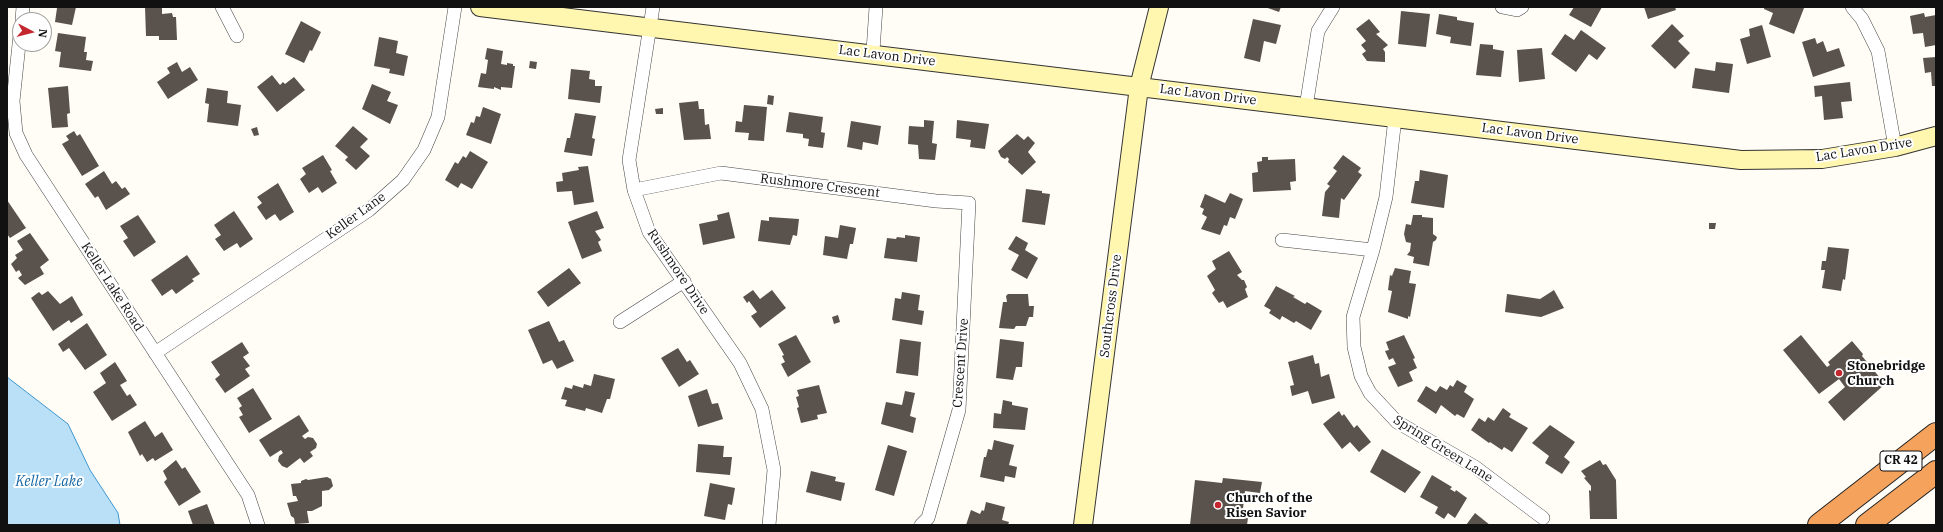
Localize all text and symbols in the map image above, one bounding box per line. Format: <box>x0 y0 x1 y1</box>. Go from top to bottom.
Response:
north arrow <box>12 12 52 52</box>
text: N <box>35 28 50 39</box>
street label: Lac Lavon Drive <box>838 42 936 70</box>
street label: Lac Lavon Drive <box>1159 81 1257 109</box>
street label: Lac Lavon Drive <box>1481 120 1579 148</box>
street label: Lac Lavon Drive <box>1815 135 1913 165</box>
street label: Rushmore Crescent <box>759 171 881 201</box>
street label: Keller Lane <box>323 189 389 243</box>
street label: Rushmore Drive <box>644 226 712 318</box>
street label: Keller Lake Road <box>78 240 146 334</box>
street label: Southcross Drive <box>1097 253 1125 359</box>
street label: Crescent Drive <box>950 318 972 408</box>
place label: Stonebridge Church <box>1847 358 1925 389</box>
marker: Stonebridge Church <box>1834 368 1844 378</box>
street label: Spring Green Lane <box>1390 412 1496 486</box>
road number: CR 42 <box>1880 451 1922 471</box>
water label: Keller Lake <box>16 474 82 490</box>
place label: Church of the Risen Savior <box>1226 490 1313 521</box>
marker: Church of the Risen Savior <box>1213 500 1223 510</box>

